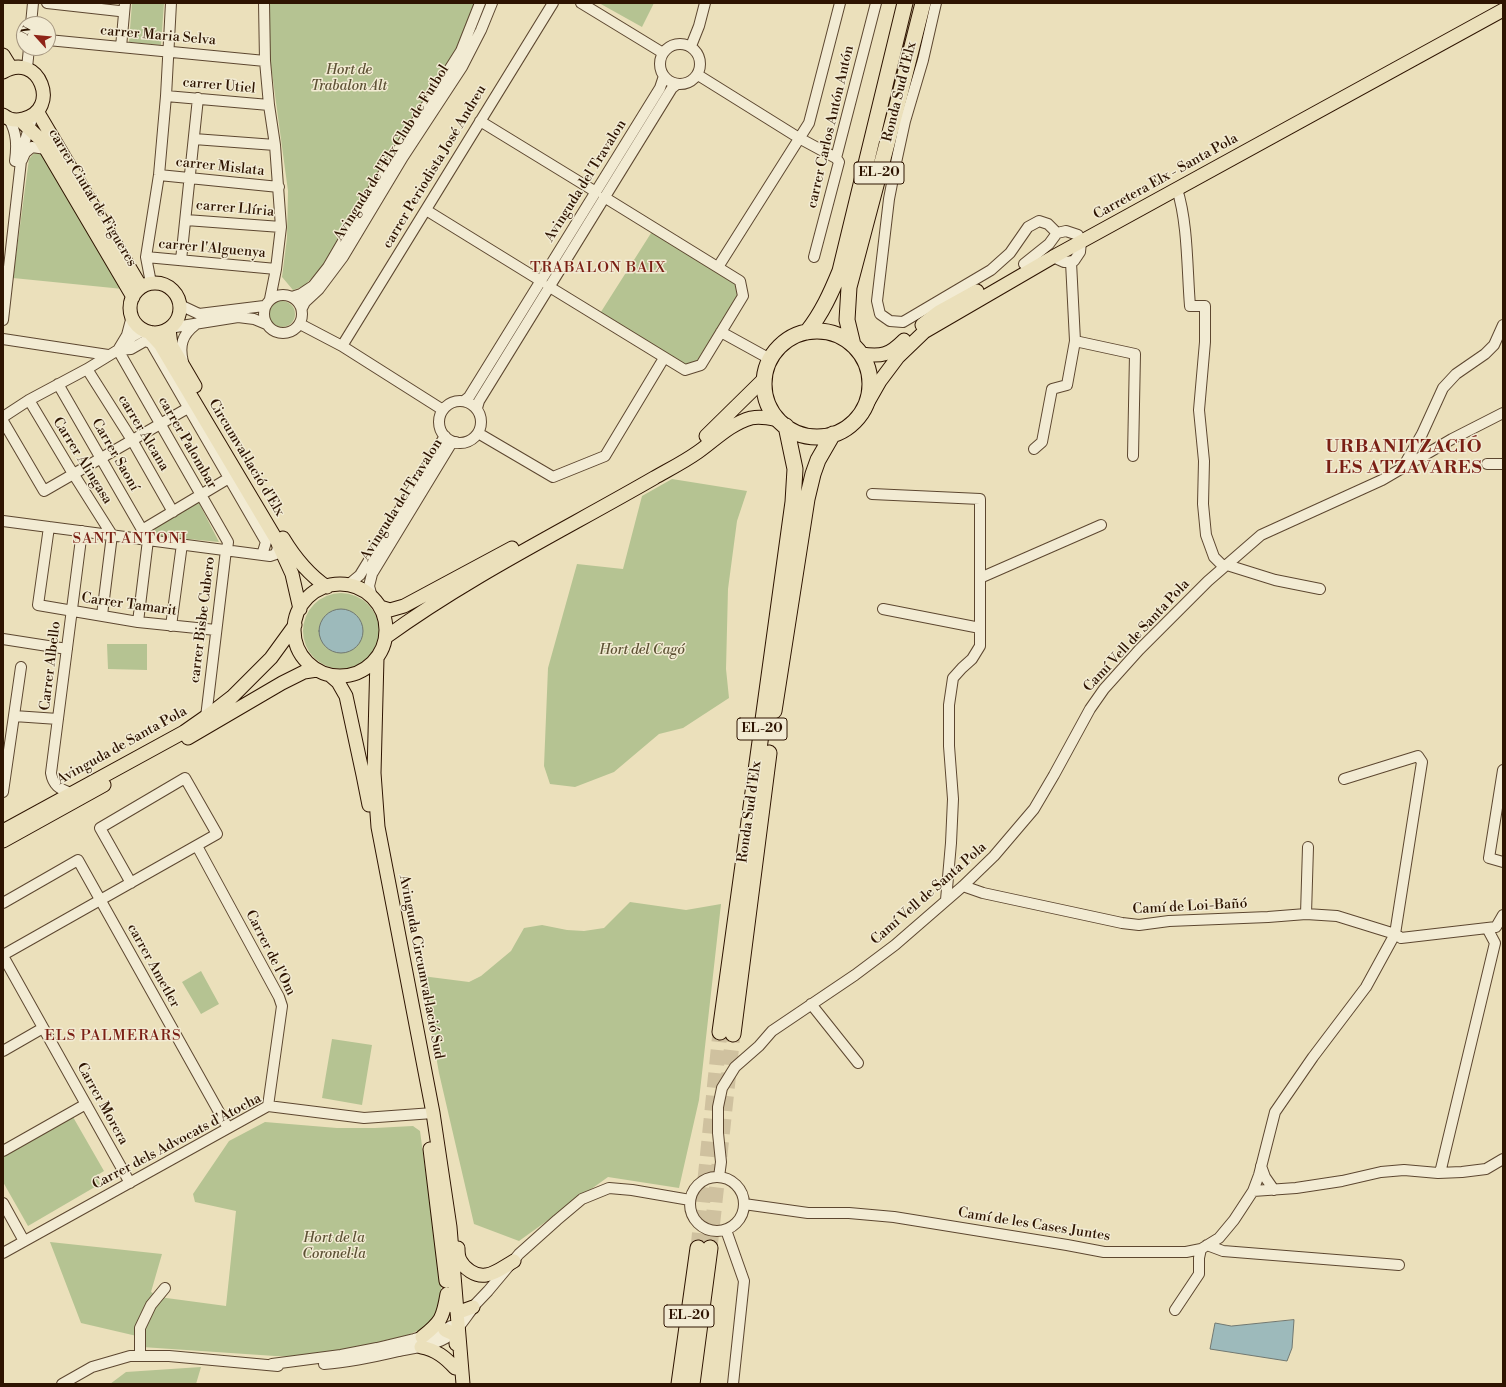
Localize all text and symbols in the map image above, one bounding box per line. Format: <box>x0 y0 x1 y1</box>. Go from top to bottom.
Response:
north arrow <box>16 16 56 56</box>
street label: carrer Maria Selva <box>99 23 217 49</box>
text: N <box>18 24 34 38</box>
street label: Ronda Sud d'Elx <box>879 40 921 144</box>
street label: carrer Carlos Antón Antón <box>804 44 858 210</box>
street label: Avinguda de l'Elx Club de Futbol <box>331 62 453 244</box>
park label: Hort de Trabalon Alt <box>311 63 387 96</box>
street label: carrer Utiel <box>182 74 256 98</box>
street label: carrer Periodista José Andreu <box>379 82 491 252</box>
street label: Avinguda del Travalon <box>542 117 630 245</box>
street label: carrer Ciutat de Figueres <box>44 126 140 270</box>
street label: Carretera Elx - Santa Pola <box>1091 130 1241 224</box>
street label: carrer Mislata <box>175 154 265 180</box>
road number: EL-20 <box>854 162 904 184</box>
street label: carrer Llíria <box>195 197 275 221</box>
street label: carrer l'Alguenya <box>158 236 266 262</box>
district label: TRABALON BAIX <box>530 259 666 277</box>
street label: carrer Alcana <box>114 392 172 474</box>
street label: carrer Palombar <box>154 394 220 492</box>
street label: Circumval·lació d'Elx <box>204 396 288 520</box>
street label: Carrer Alingasa <box>49 414 115 508</box>
street label: Carrer Saoní <box>87 416 143 494</box>
street label: Avinguda del Travalon <box>358 436 446 564</box>
district label: URBANITZACIÓ LES ATZAVARES <box>1325 437 1483 480</box>
district label: SANT ANTONI <box>73 530 187 548</box>
street label: carrer Bisbe Cubero <box>187 556 219 684</box>
street label: Camí Vell de Santa Pola <box>1080 576 1194 696</box>
street label: Carrer Tamarit <box>80 590 178 620</box>
street label: Carrer Albello <box>37 620 65 712</box>
park label: Hort del Cagó <box>599 643 685 659</box>
street label: Avinguda de Santa Pola <box>54 703 190 789</box>
road number: EL-20 <box>737 718 787 740</box>
street label: Ronda Sud d'Elx <box>735 760 765 864</box>
street label: Camí Vell de Santa Pola <box>868 839 990 949</box>
street label: Avinguda Circumval·lació Sud <box>395 873 447 1061</box>
street label: Camí de Loi-Bañó <box>1132 896 1248 918</box>
street label: Carrer de l'Om <box>241 908 299 998</box>
street label: carrer Ametler <box>123 921 183 1011</box>
district label: ELS PALMERARS <box>44 1027 182 1045</box>
street label: Carrer Morera <box>73 1060 131 1148</box>
street label: Carrer dels Advocats d'Atocha <box>90 1090 264 1194</box>
street label: Camí de les Cases Juntes <box>957 1205 1111 1245</box>
park label: Hort de la Coronel·la <box>302 1231 366 1264</box>
road number: EL-20 <box>664 1305 714 1327</box>

